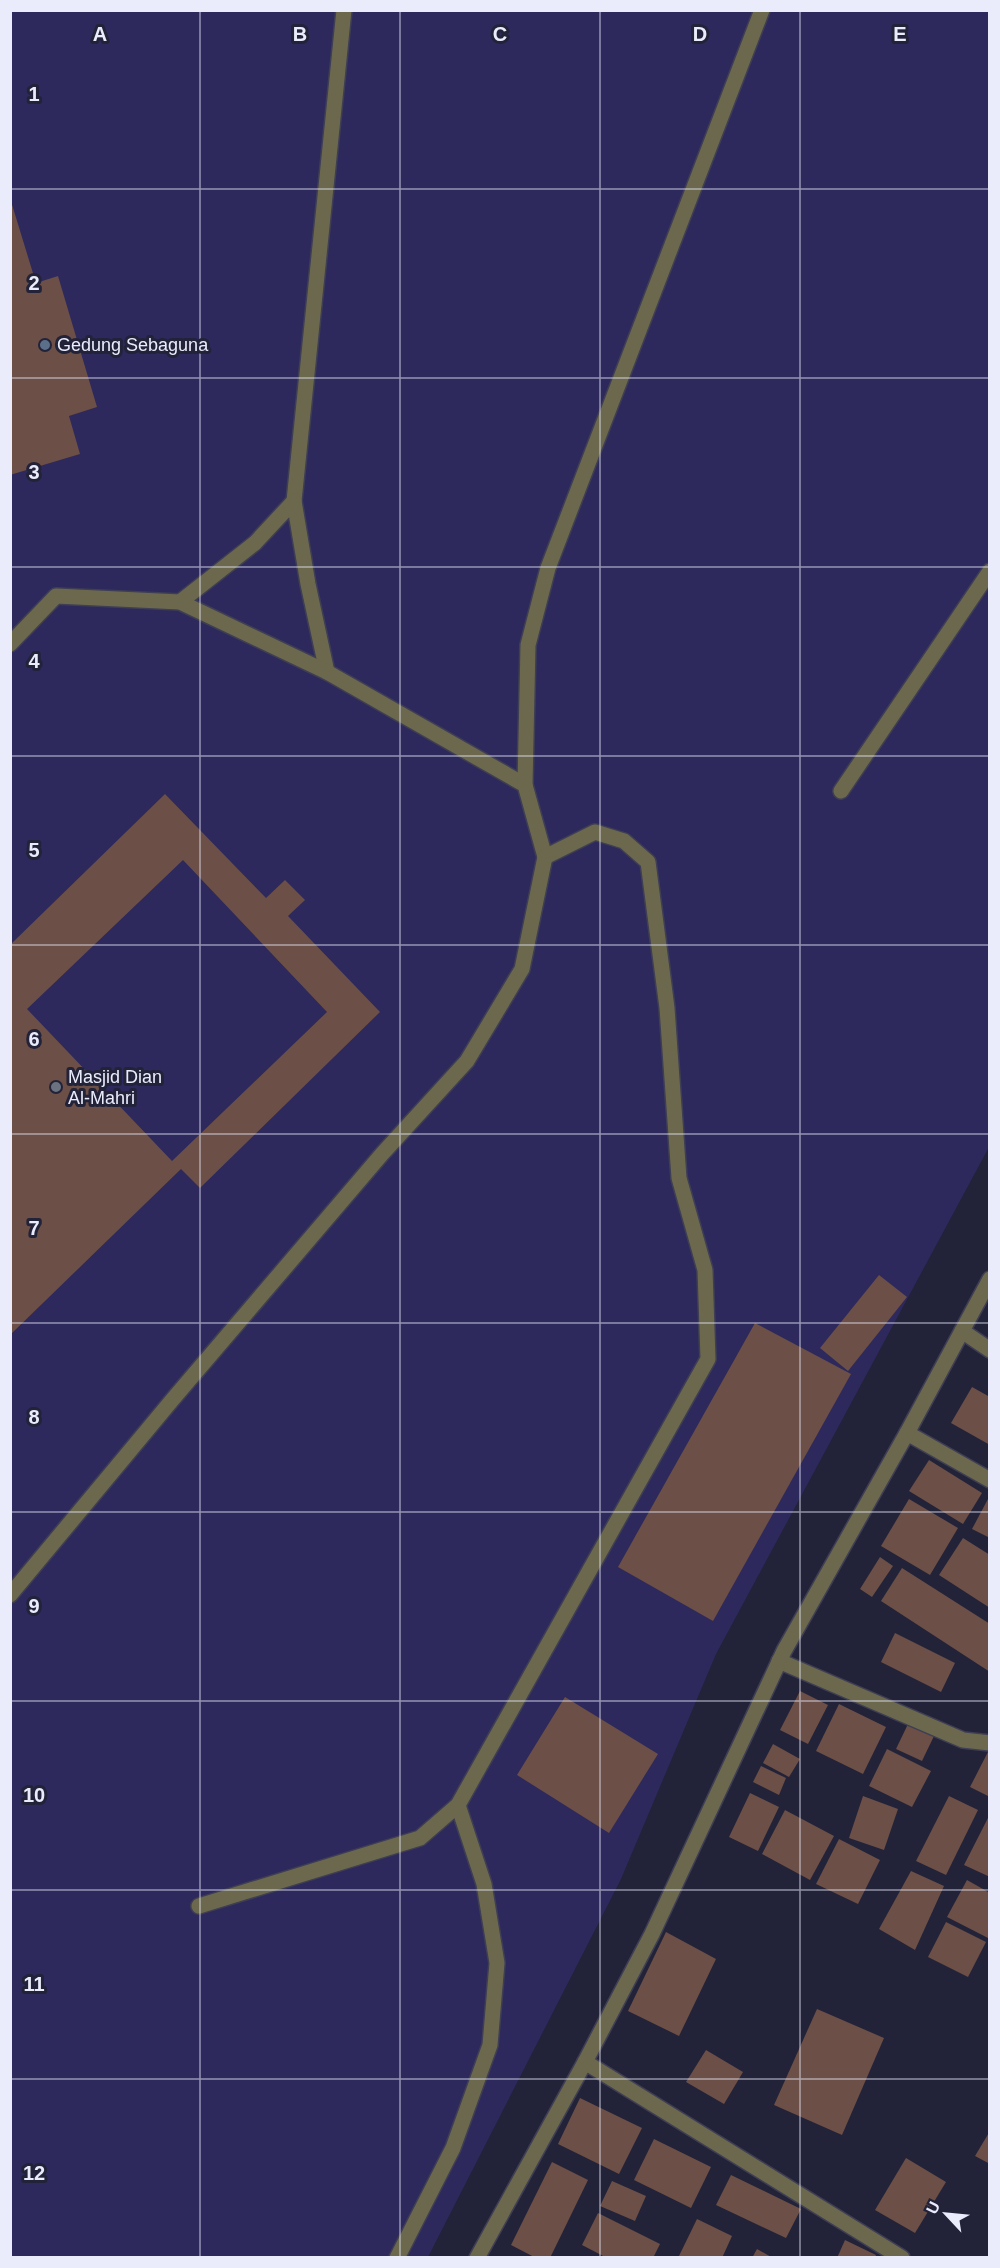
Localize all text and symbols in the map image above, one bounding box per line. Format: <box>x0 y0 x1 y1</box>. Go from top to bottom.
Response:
text: A <box>93 23 107 45</box>
text: B <box>293 23 307 45</box>
text: C <box>493 23 507 45</box>
text: D <box>693 23 707 45</box>
text: E <box>893 23 907 45</box>
text: 1 <box>28 83 40 105</box>
text: 2 <box>28 272 40 294</box>
place label: Gedung Sebaguna <box>57 335 209 355</box>
marker: Gedung Sebaguna <box>38 338 52 352</box>
text: 3 <box>28 461 40 483</box>
text: 4 <box>28 650 40 672</box>
text: 5 <box>28 839 40 861</box>
text: 6 <box>28 1028 40 1050</box>
place label: Masjid Dian Al-Mahri <box>68 1067 162 1108</box>
marker: Masjid Dian Al-Mahri <box>49 1080 63 1094</box>
text: 7 <box>28 1217 40 1239</box>
text: 8 <box>28 1406 40 1428</box>
text: 9 <box>28 1595 40 1617</box>
text: 10 <box>23 1784 45 1806</box>
text: 11 <box>23 1973 45 1995</box>
text: 12 <box>23 2162 45 2184</box>
north arrow <box>916 2184 976 2244</box>
text: U <box>923 2199 943 2217</box>

